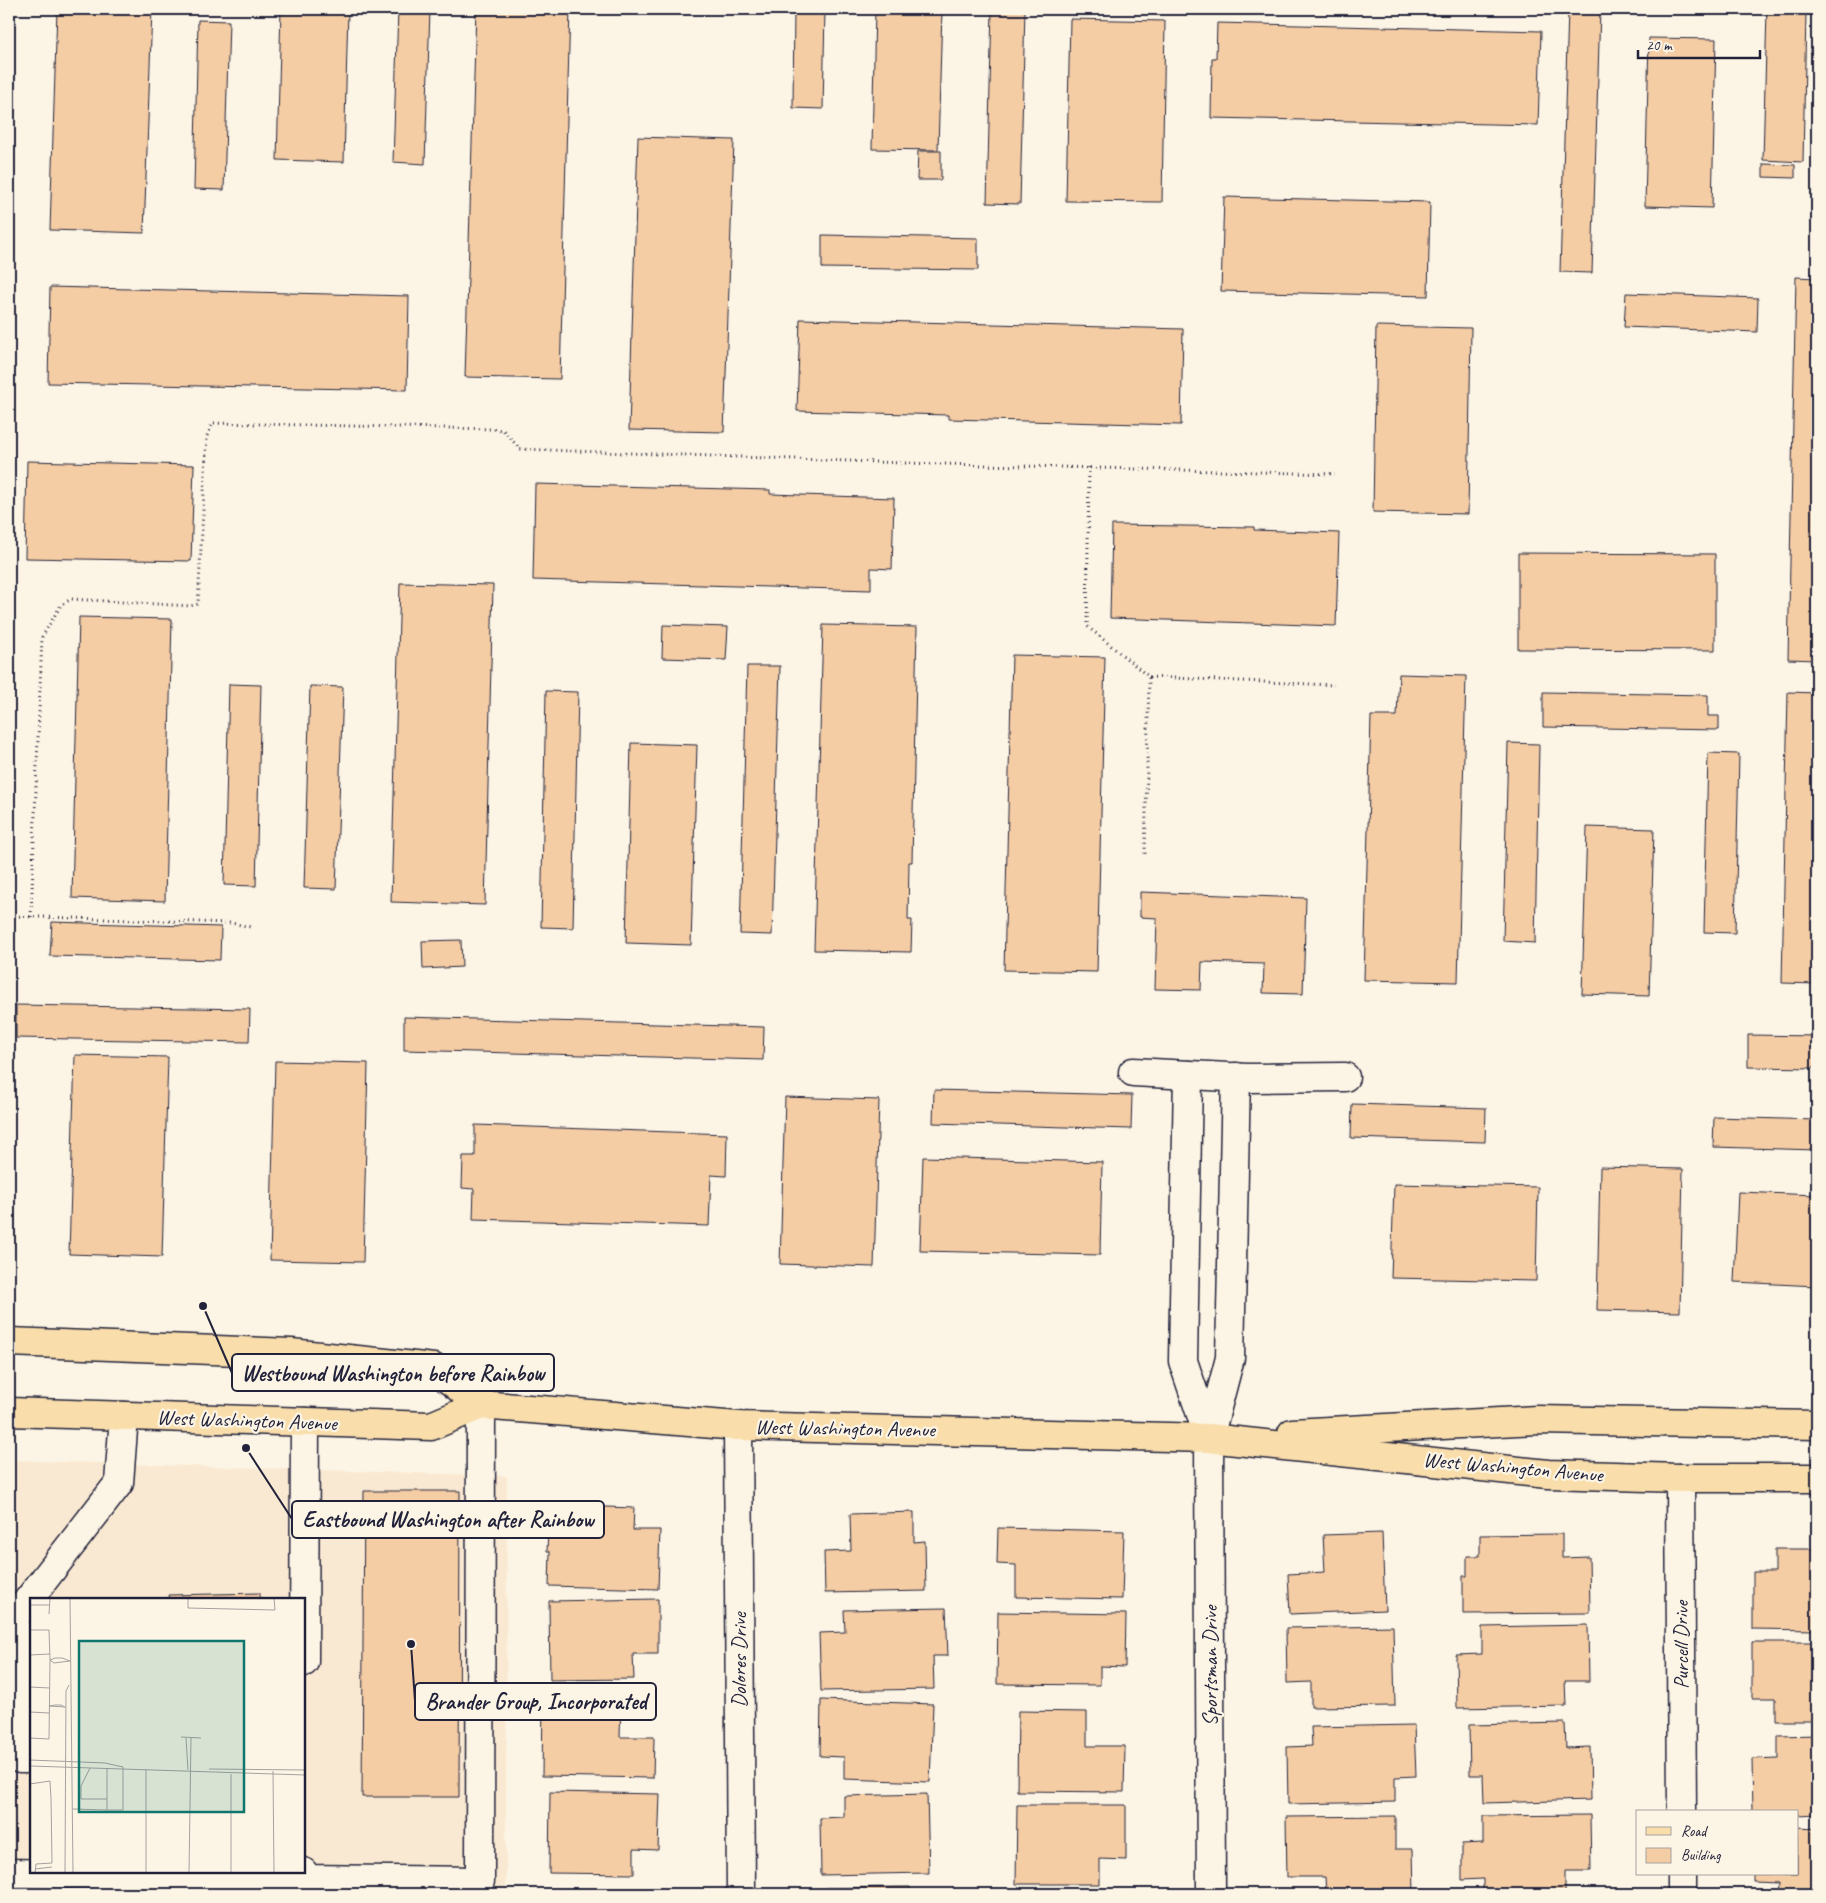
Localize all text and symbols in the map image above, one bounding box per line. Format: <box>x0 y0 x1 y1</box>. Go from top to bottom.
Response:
scale bar <box>1638 28 1761 60</box>
text: 20 m <box>1646 36 1673 55</box>
callout: Westbound Washington before Rainbow <box>232 1354 554 1391</box>
text: Westbound Washington before Rainbow <box>242 1360 547 1388</box>
street label: West Washington Avenue <box>157 1404 340 1436</box>
street label: West Washington Avenue <box>755 1413 937 1443</box>
street label: West Washington Avenue <box>1422 1446 1606 1488</box>
callout: Eastbound Washington after Rainbow <box>292 1501 604 1538</box>
text: Eastbound Washington after Rainbow <box>302 1506 595 1534</box>
inset map <box>30 1598 305 1873</box>
street label: Purcell Drive <box>1668 1599 1694 1689</box>
street label: Sportsman Drive <box>1197 1604 1223 1726</box>
street label: Dolores Drive <box>726 1611 752 1708</box>
callout: Brander Group, Incorporated <box>415 1683 656 1720</box>
text: Brander Group, Incorporated <box>425 1688 651 1716</box>
legend <box>1636 1810 1798 1876</box>
text: Road <box>1681 1822 1708 1841</box>
text: Building <box>1681 1846 1721 1865</box>

